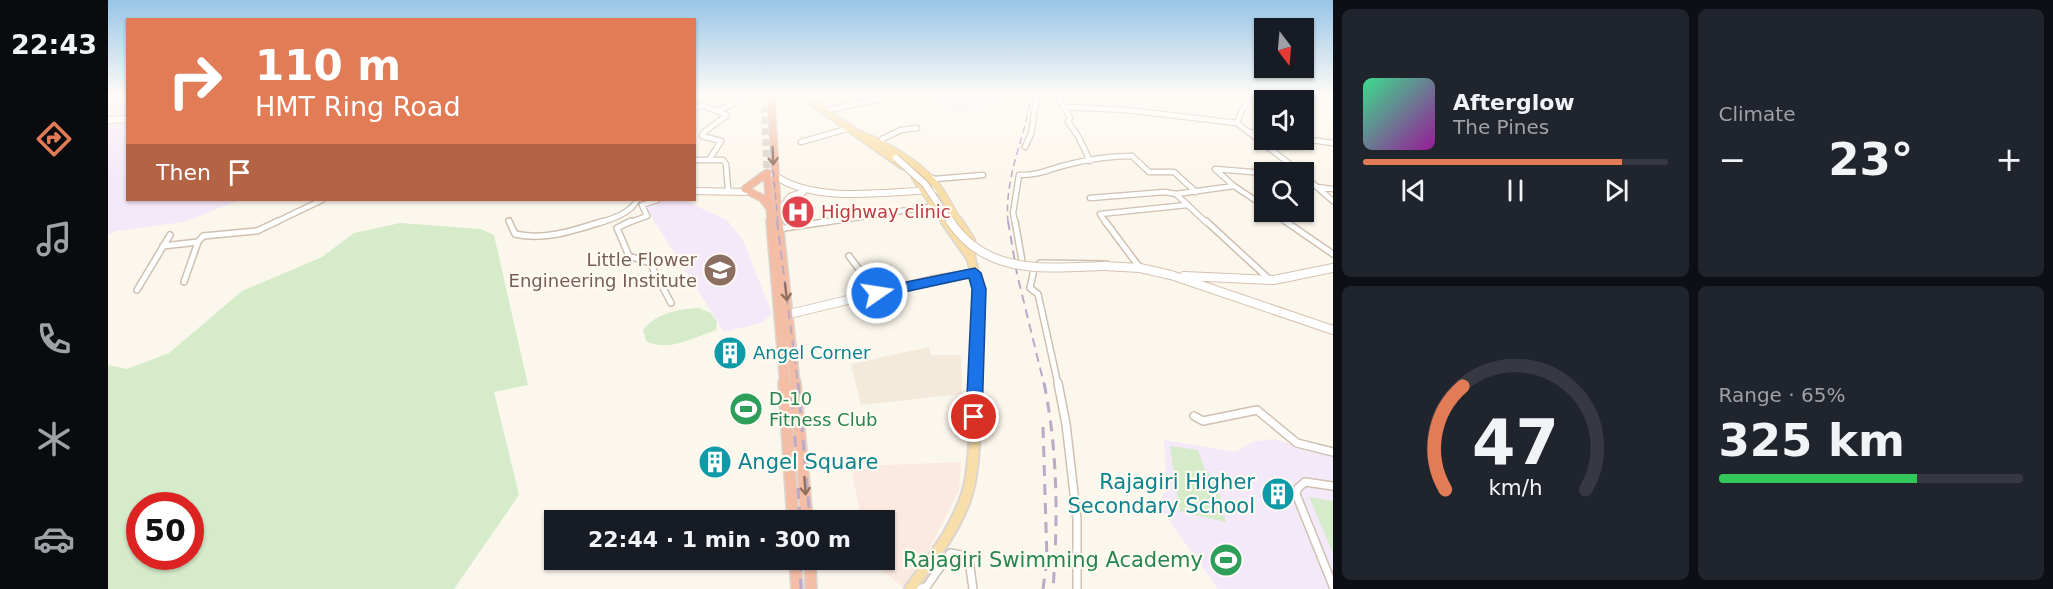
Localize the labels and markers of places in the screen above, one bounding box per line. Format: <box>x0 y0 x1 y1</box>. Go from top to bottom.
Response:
hospital icon: Highway clinic <box>780 194 816 230</box>
place label: Highway clinic <box>821 201 951 222</box>
place label: Little Flower Engineering Institute <box>509 249 698 291</box>
school or university icon: Little Flower Engineering Institute <box>702 252 738 288</box>
building icon: Angel Corner <box>712 335 748 371</box>
place label: Angel Corner <box>753 342 871 363</box>
place label: D-10 Fitness Club <box>769 388 877 430</box>
sports icon: D-10 Fitness Club <box>728 391 764 427</box>
pin <box>948 391 999 442</box>
building icon: Angel Square <box>697 444 733 480</box>
place label: Angel Square <box>738 450 878 474</box>
place label: Rajagiri Higher Secondary School <box>1067 470 1255 518</box>
building icon: Rajagiri Higher Secondary School <box>1260 476 1296 512</box>
sports icon: Rajagiri Swimming Academy <box>1208 542 1244 578</box>
place label: Rajagiri Swimming Academy <box>903 548 1203 572</box>

